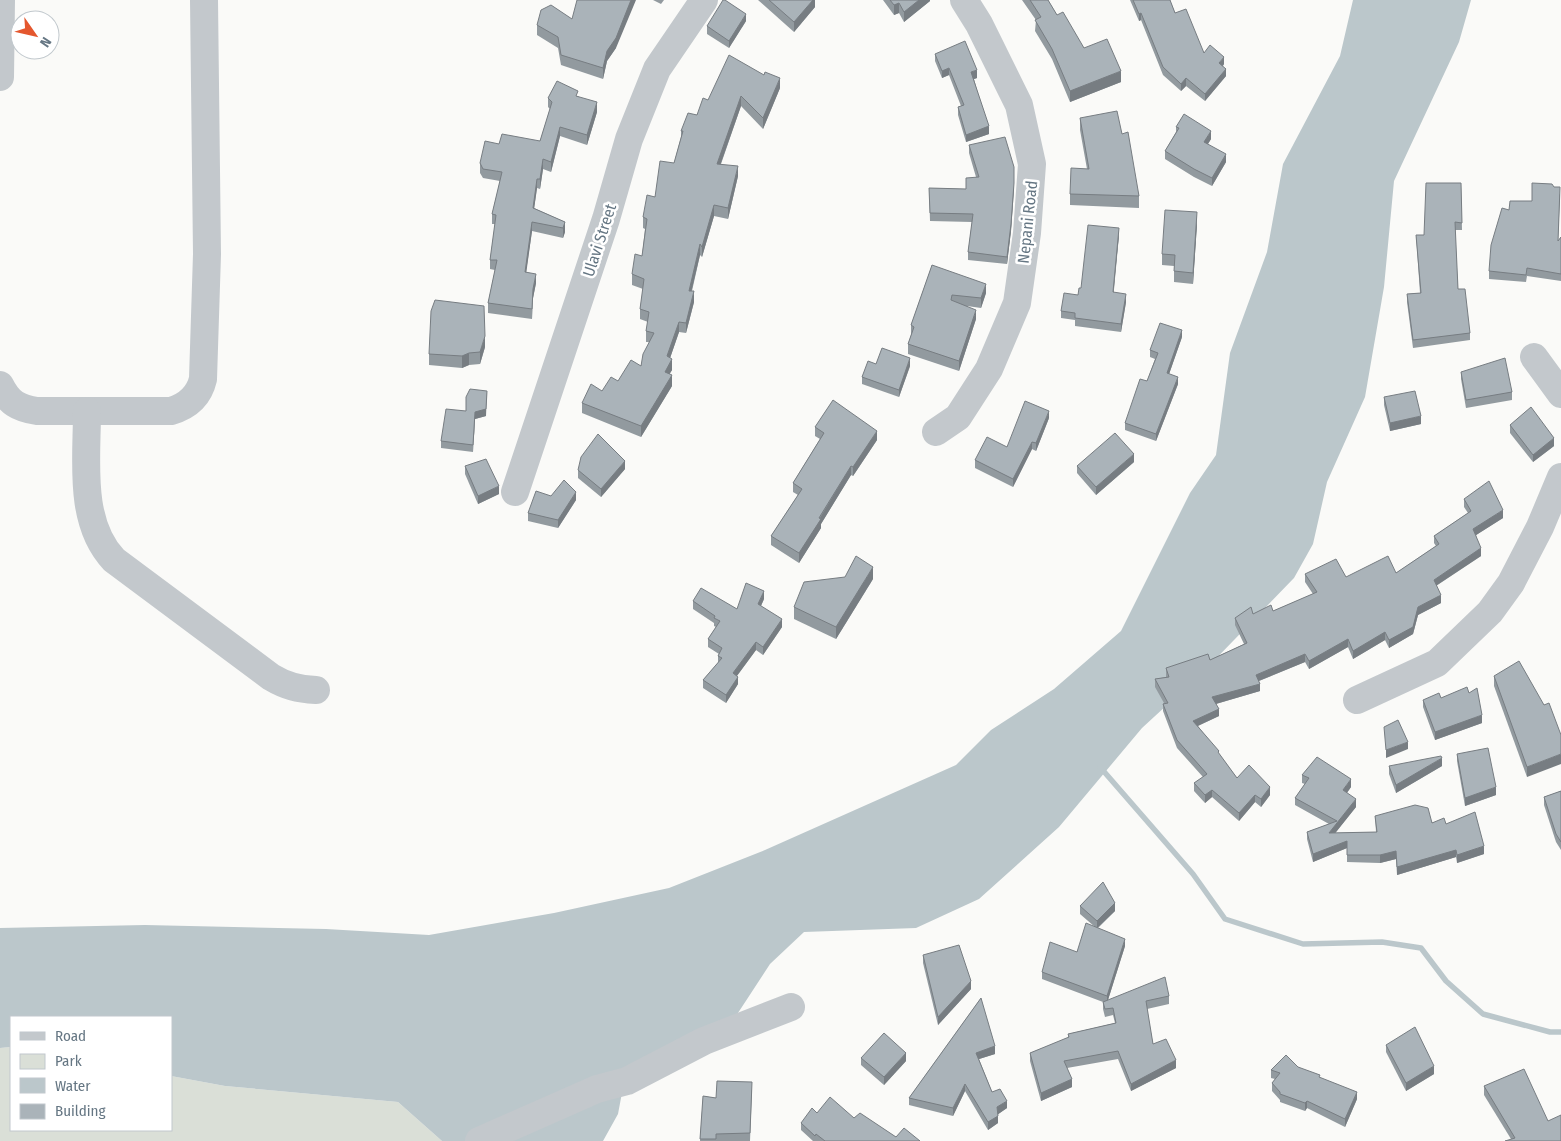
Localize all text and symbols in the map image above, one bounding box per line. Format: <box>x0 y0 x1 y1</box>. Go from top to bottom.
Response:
north arrow <box>10 10 60 60</box>
text: N <box>36 34 55 50</box>
street label: Nepani Road <box>1014 180 1041 264</box>
street label: Ulavi Street <box>579 201 620 279</box>
legend <box>10 1016 172 1131</box>
text: Road <box>55 1027 86 1045</box>
text: Park <box>55 1052 82 1070</box>
text: Water <box>55 1077 91 1095</box>
text: Building <box>55 1102 106 1120</box>

